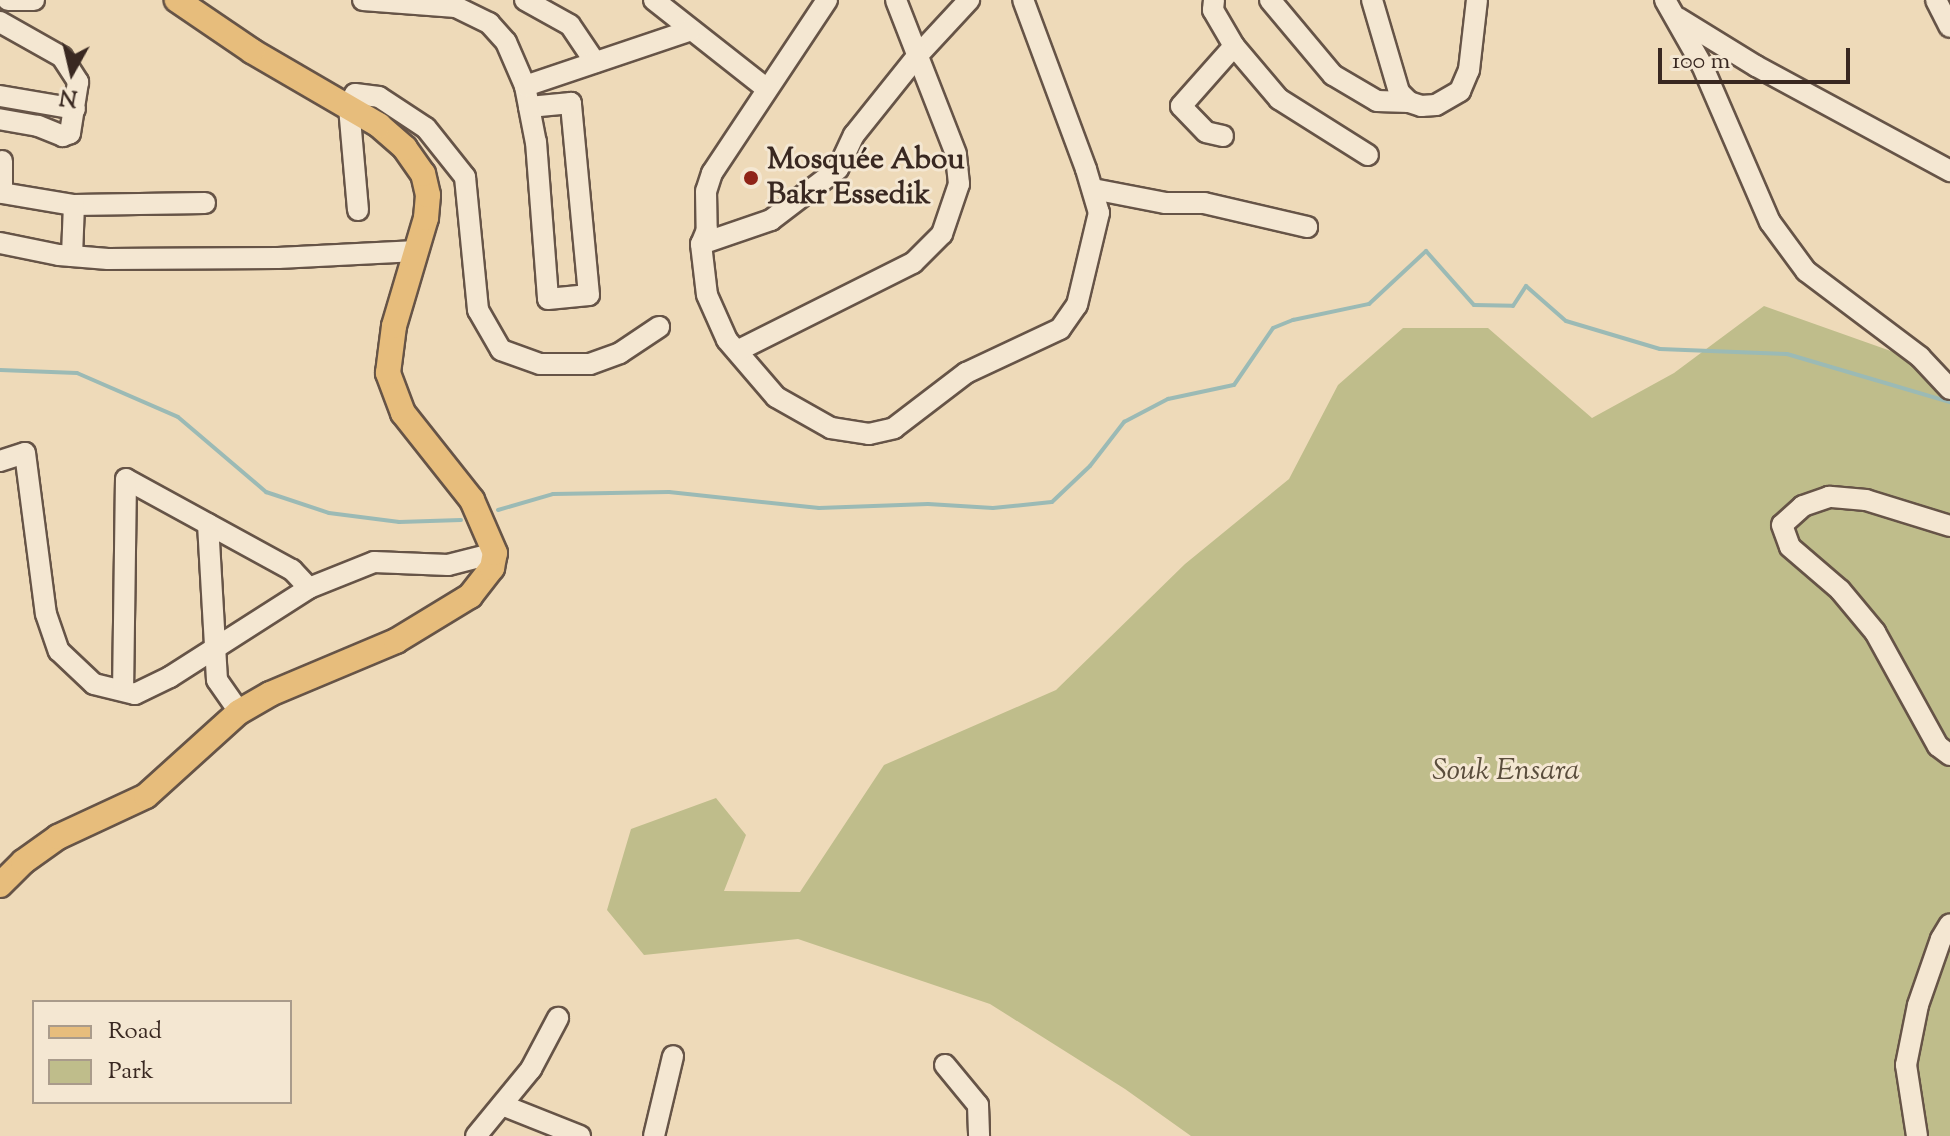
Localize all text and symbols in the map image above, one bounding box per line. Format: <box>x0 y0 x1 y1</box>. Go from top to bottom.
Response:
north arrow <box>32 32 112 112</box>
scale bar <box>1662 32 1854 82</box>
text: 100 m <box>1672 45 1730 79</box>
text: N <box>58 79 80 113</box>
place label: Mosquée Abou Bakr Essedik <box>767 143 965 214</box>
marker: Mosquée Abou Bakr Essedik <box>742 169 760 187</box>
park label: Souk Ensara <box>1432 754 1580 790</box>
legend <box>32 1000 292 1104</box>
text: Road <box>108 1015 162 1049</box>
text: Park <box>108 1055 154 1089</box>

